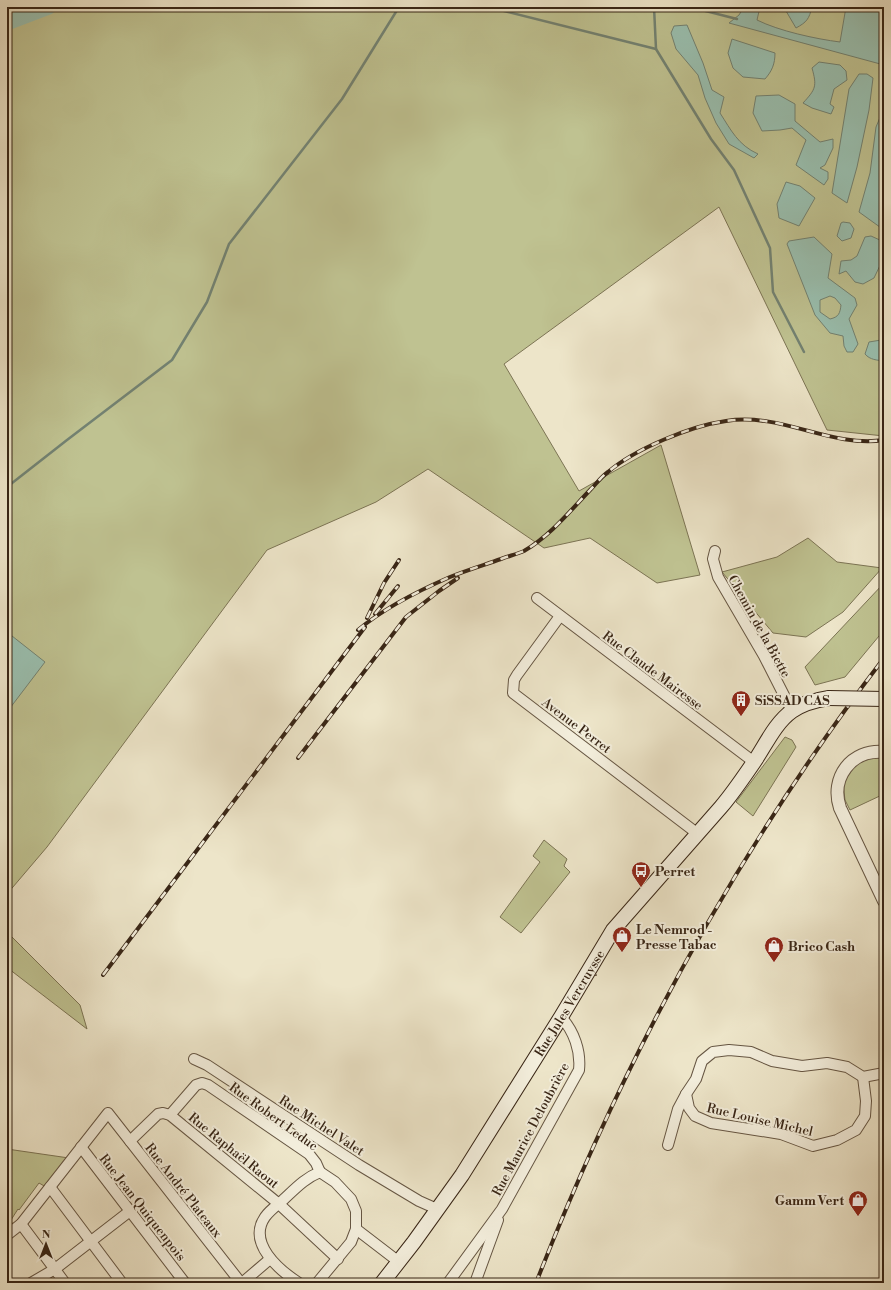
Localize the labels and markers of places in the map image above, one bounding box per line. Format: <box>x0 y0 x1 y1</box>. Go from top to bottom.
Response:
building icon: SiSSAD CAS <box>730 689 752 717</box>
place label: SiSSAD CAS <box>755 693 830 709</box>
bus stop icon: Perret <box>630 860 652 888</box>
place label: Perret <box>655 864 696 880</box>
place label: Le Nemrod - Presse Tabac <box>636 922 717 953</box>
shop icon: Le Nemrod - Presse Tabac <box>611 925 633 953</box>
shop icon: Brico Cash <box>763 935 785 963</box>
place label: Brico Cash <box>788 939 855 955</box>
shop icon: Gamm Vert <box>847 1189 869 1217</box>
place label: Gamm Vert <box>775 1193 844 1209</box>

